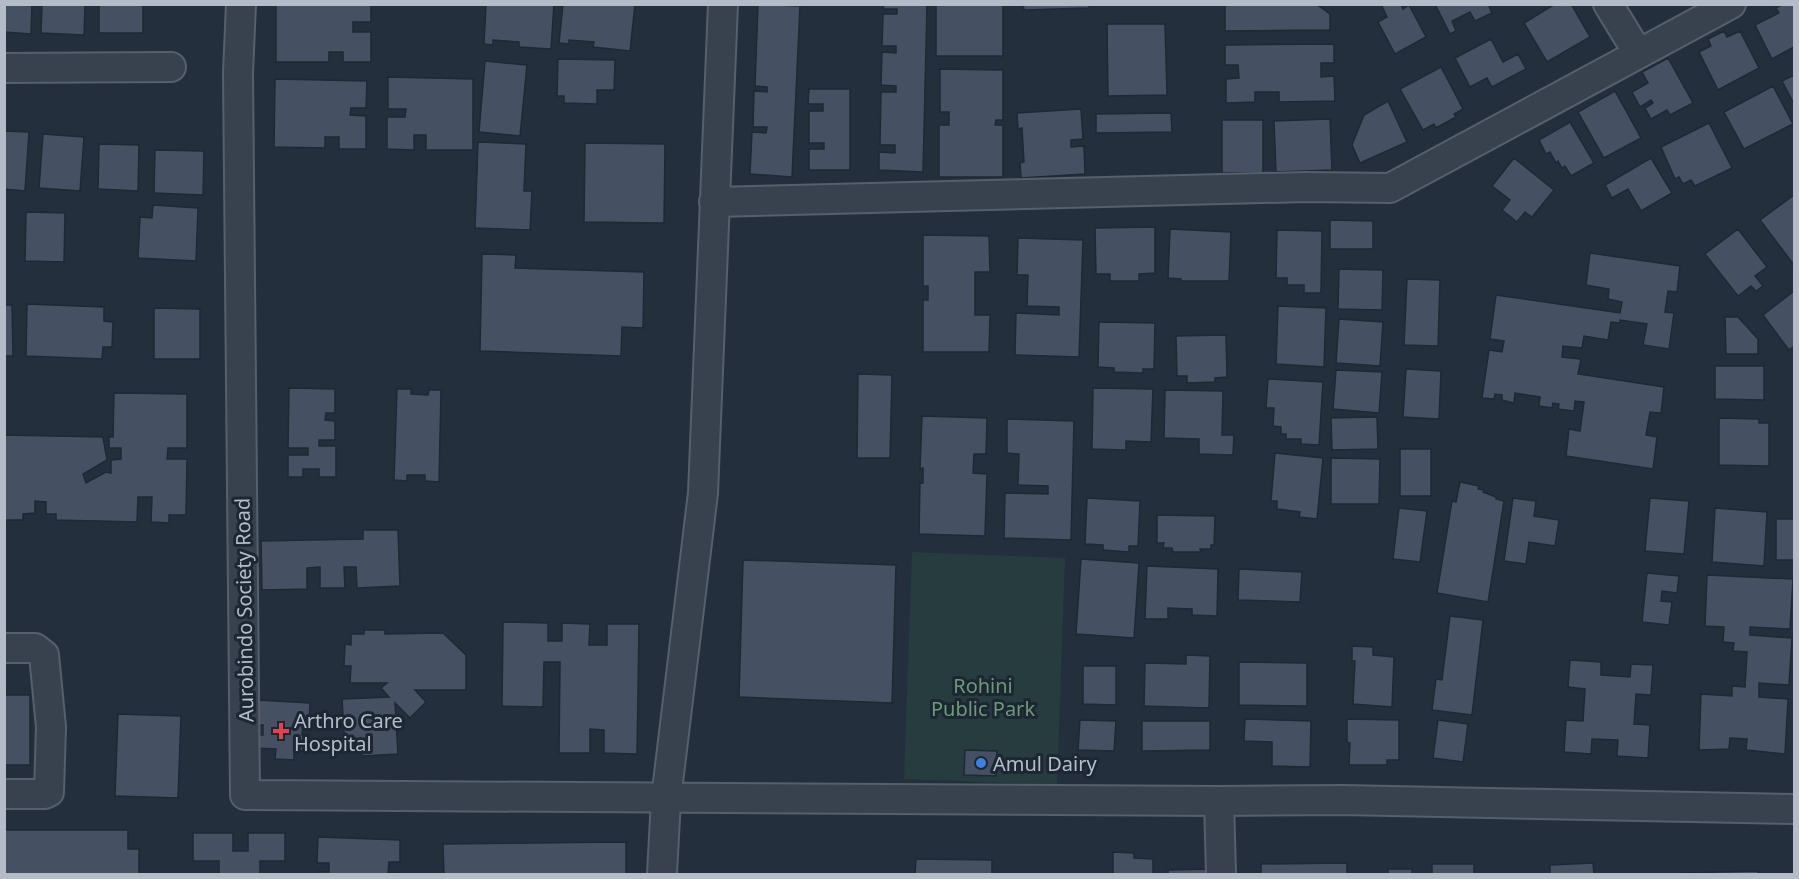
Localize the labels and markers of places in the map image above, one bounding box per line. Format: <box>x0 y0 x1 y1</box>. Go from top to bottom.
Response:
place label: Arthro Care Hospital <box>294 707 403 757</box>
marker: Arthro Care Hospital <box>272 722 290 740</box>
place label: Amul Dairy <box>993 750 1097 777</box>
marker: Amul Dairy <box>974 756 988 770</box>

